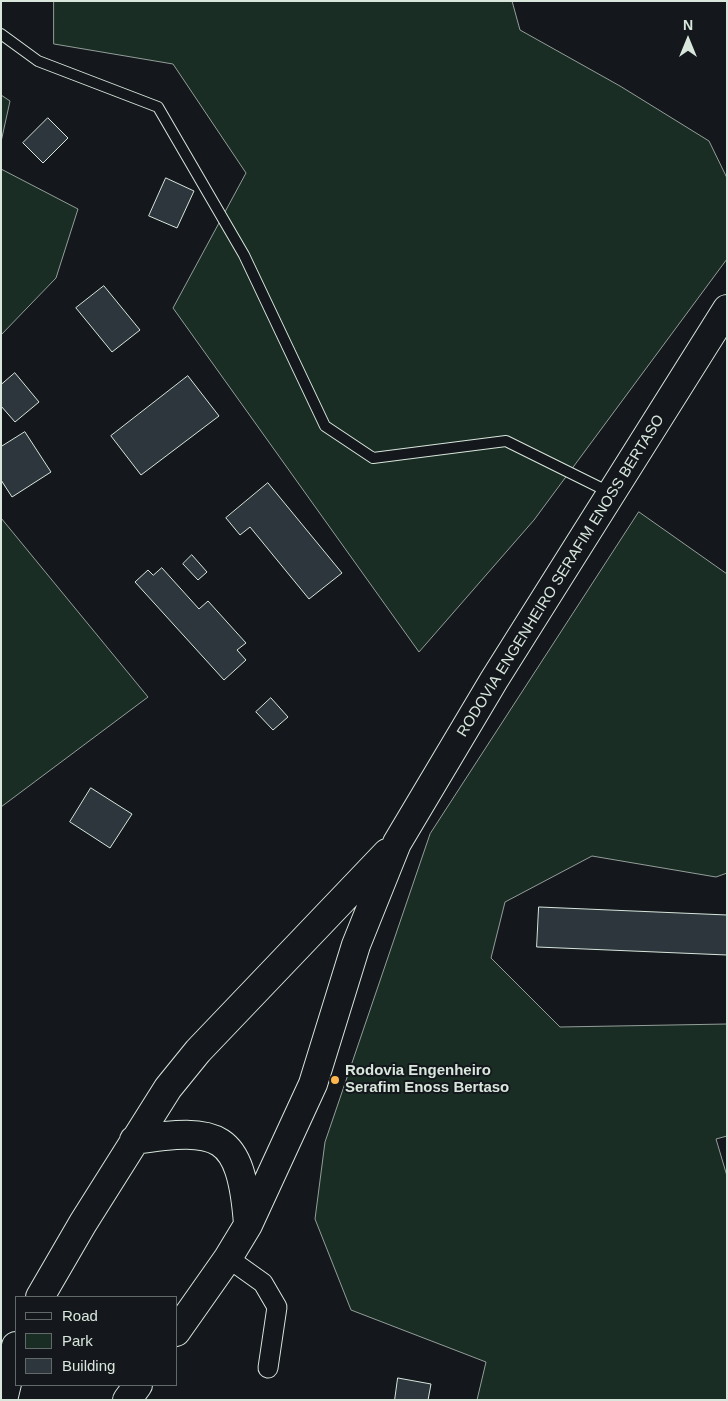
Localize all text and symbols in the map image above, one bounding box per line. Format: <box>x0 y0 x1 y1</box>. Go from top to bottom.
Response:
north arrow <box>663 15 713 65</box>
text: N <box>683 17 693 33</box>
street label: RODOVIA ENGENHEIRO SERAFIM ENOSS BERTASO <box>454 412 668 740</box>
place label: Rodovia Engenheiro Serafim Enoss Bertaso <box>345 1062 509 1097</box>
marker: Rodovia Engenheiro Serafim Enoss Bertaso <box>329 1074 341 1086</box>
legend <box>15 1296 178 1386</box>
text: Road <box>62 1307 98 1324</box>
text: Park <box>62 1332 93 1349</box>
text: Building <box>62 1357 115 1374</box>

